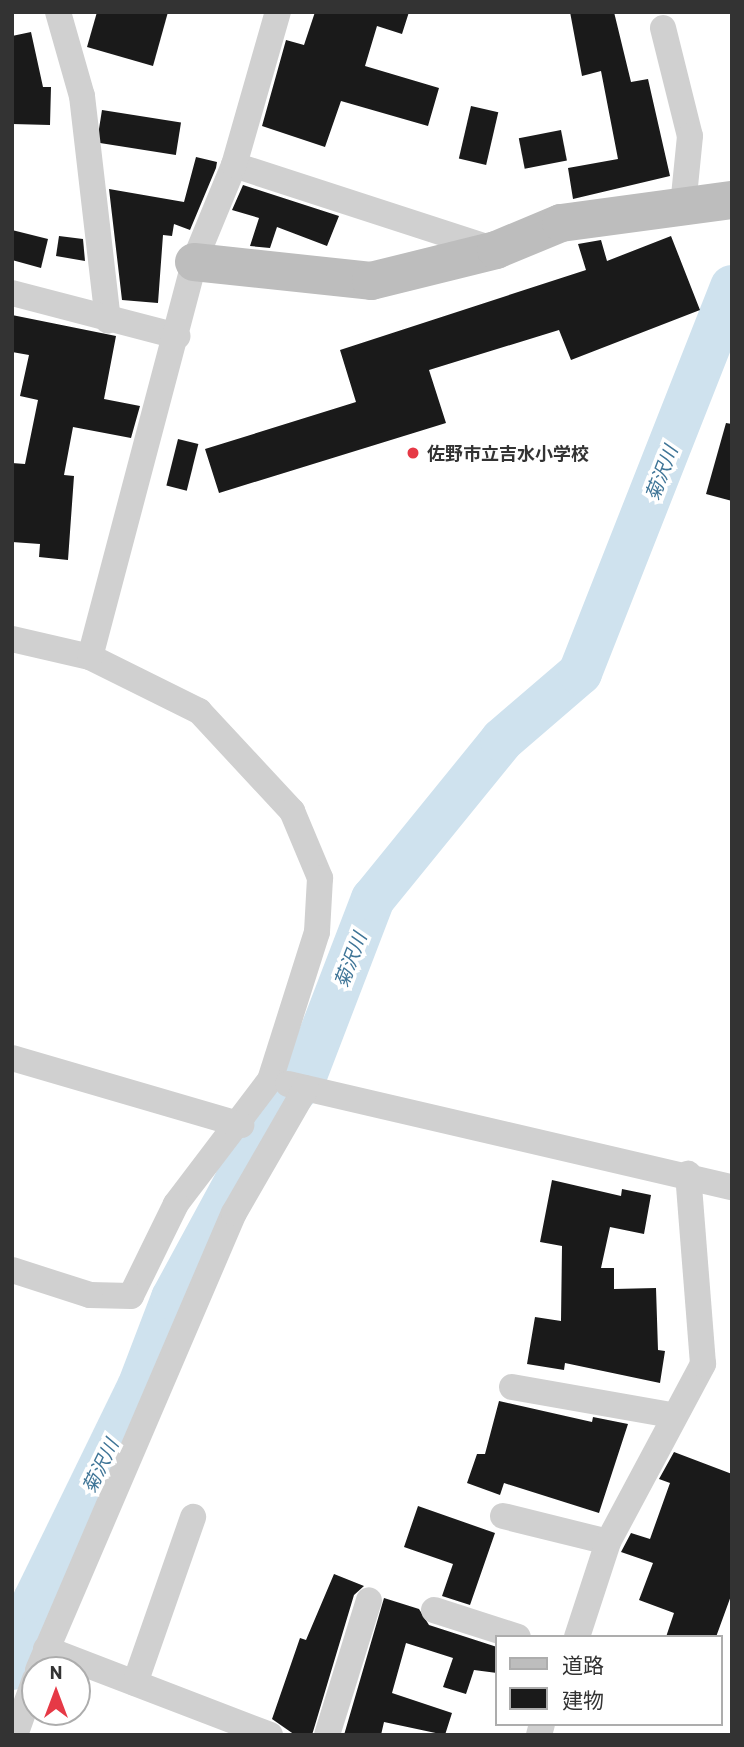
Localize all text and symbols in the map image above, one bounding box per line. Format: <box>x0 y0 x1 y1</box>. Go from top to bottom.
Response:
place label: 佐野市立吉水小学校 <box>427 442 589 464</box>
water label: 菊沢川 <box>640 442 682 504</box>
marker: 佐野市立吉水小学校 <box>405 445 421 461</box>
water label: 菊沢川 <box>329 929 371 991</box>
water label: 菊沢川 <box>77 1435 123 1497</box>
legend <box>496 1635 723 1726</box>
text: 道路 <box>562 1652 604 1677</box>
north arrow <box>21 1656 91 1726</box>
text: N <box>50 1660 62 1683</box>
text: 建物 <box>562 1687 604 1712</box>

